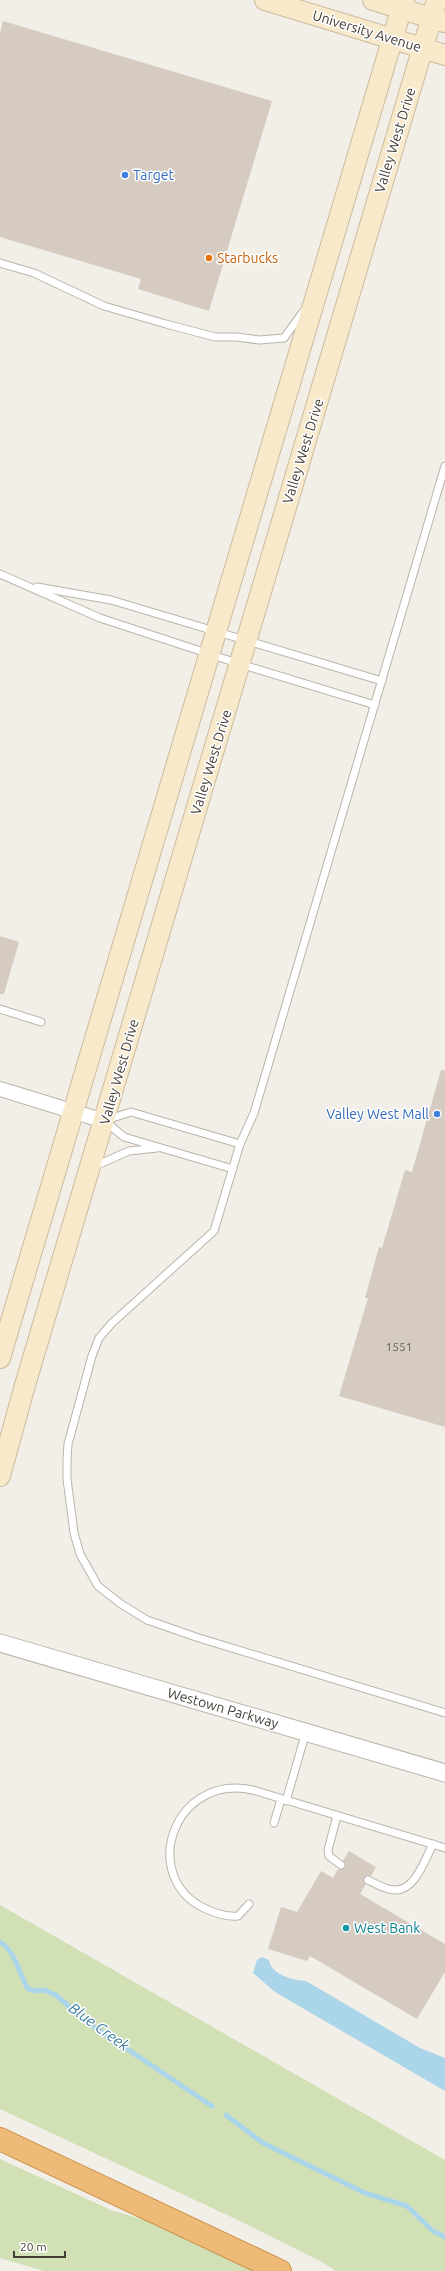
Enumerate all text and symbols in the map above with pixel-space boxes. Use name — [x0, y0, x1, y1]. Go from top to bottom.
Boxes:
street label: University Avenue — [311, 7, 423, 55]
street label: Valley West Drive — [371, 85, 419, 195]
place label: Target — [133, 167, 175, 183]
marker: Target — [120, 170, 130, 180]
place label: Starbucks — [217, 250, 278, 266]
marker: Starbucks — [204, 253, 214, 263]
street label: Valley West Drive — [279, 396, 327, 506]
street label: Valley West Drive — [187, 707, 235, 817]
street label: Valley West Drive — [96, 1017, 142, 1127]
place label: Valley West Mall — [326, 1106, 429, 1122]
marker: Valley West Mall — [432, 1109, 442, 1119]
house number: 1551 — [385, 1340, 413, 1353]
street label: Westown Parkway — [166, 1684, 281, 1732]
place label: West Bank — [354, 1920, 420, 1936]
marker: West Bank — [341, 1923, 351, 1933]
water label: Blue Creek — [66, 1999, 133, 2054]
scale bar — [14, 2233, 65, 2259]
text: 20 m — [20, 2240, 47, 2253]

